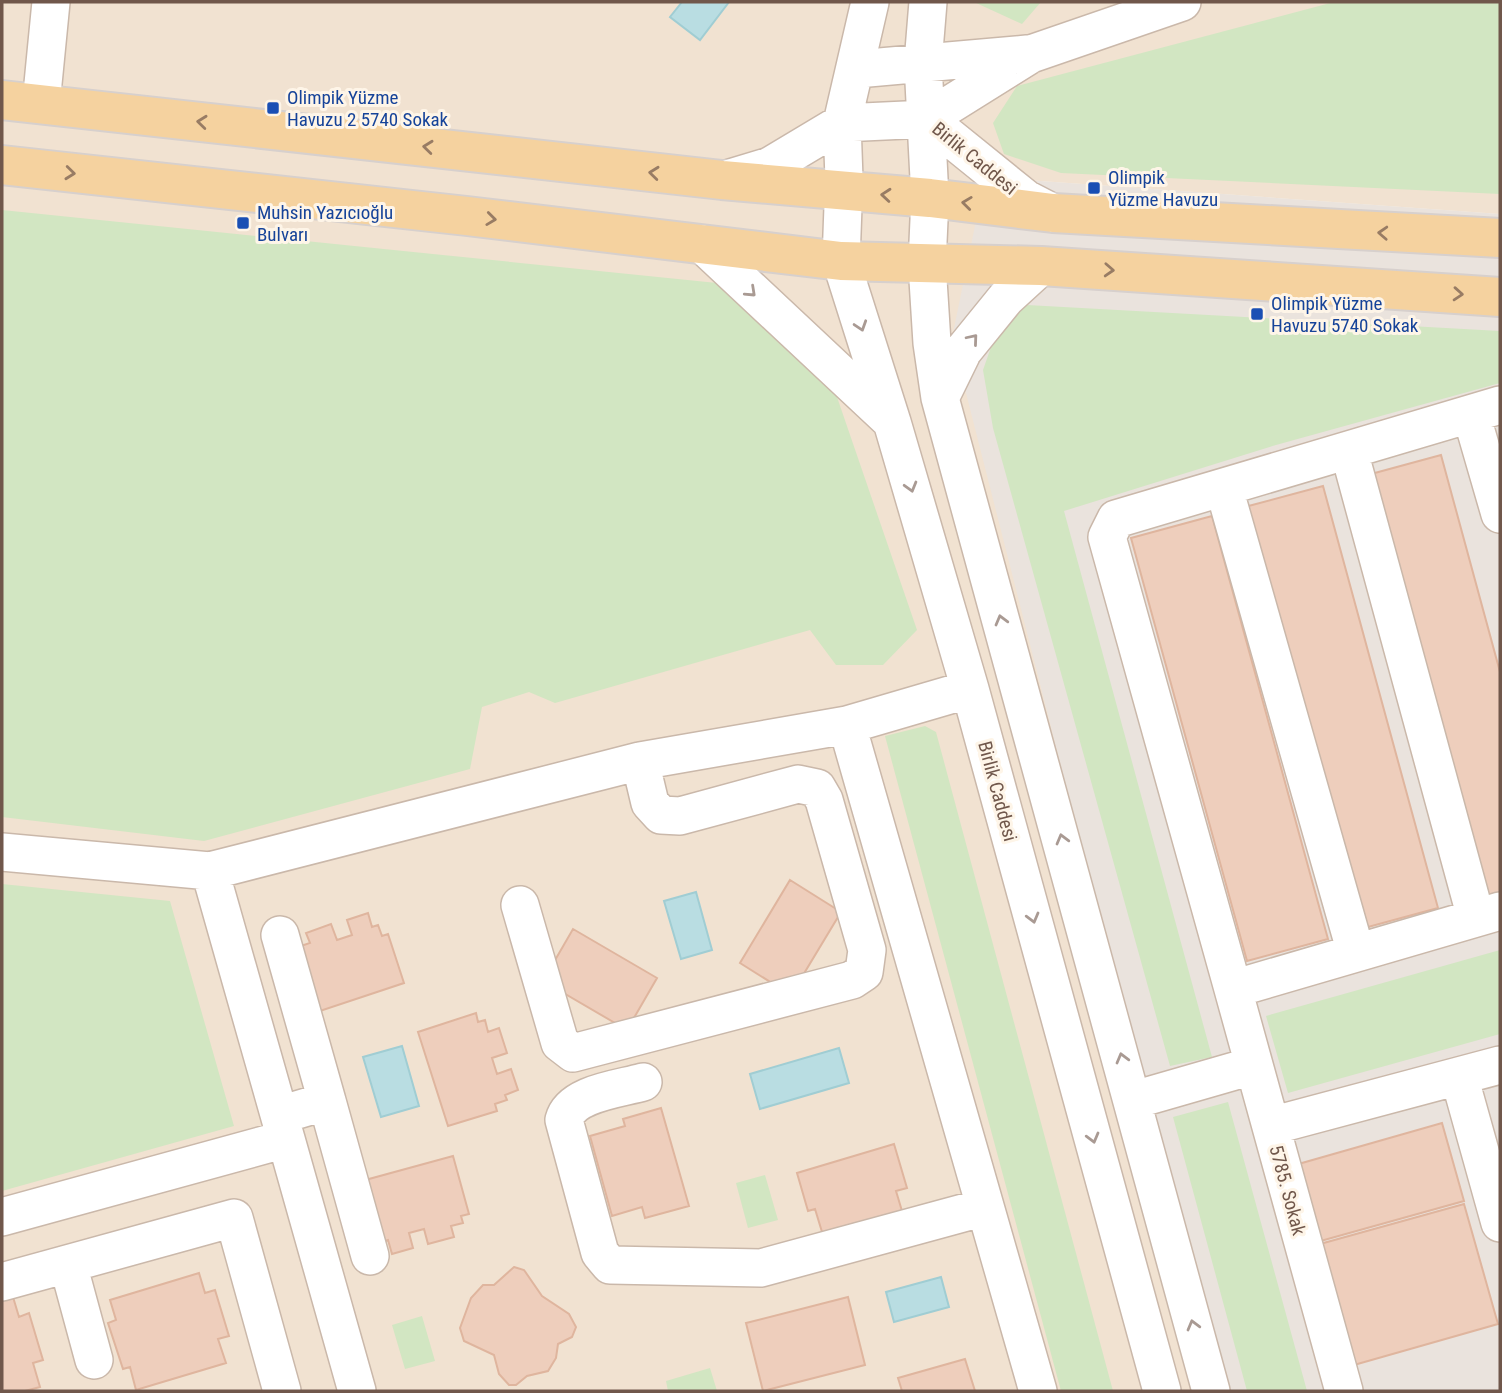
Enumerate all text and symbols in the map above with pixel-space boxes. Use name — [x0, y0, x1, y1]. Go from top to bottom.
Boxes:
place label: Olimpik Yüzme Havuzu 2 5740 Sokak — [287, 86, 449, 131]
marker: Olimpik Yüzme Havuzu 2 5740 Sokak — [265, 100, 281, 116]
one-way arrow — [196, 114, 208, 129]
street label: Birlik Caddesi — [927, 117, 1022, 200]
one-way arrow — [422, 140, 434, 155]
one-way arrow — [64, 165, 75, 180]
one-way arrow — [648, 166, 659, 181]
place label: Olimpik Yüzme Havuzu — [1108, 166, 1218, 211]
marker: Olimpik Yüzme Havuzu — [1086, 180, 1102, 196]
one-way arrow — [881, 187, 892, 202]
one-way arrow — [961, 195, 973, 210]
place label: Muhsin Yazıcıoğlu Bulvarı — [257, 201, 393, 246]
one-way arrow — [485, 211, 496, 226]
marker: Muhsin Yazıcıoğlu Bulvarı — [235, 215, 251, 231]
one-way arrow — [1377, 225, 1388, 240]
one-way arrow — [1104, 263, 1115, 278]
one-way arrow — [743, 284, 756, 296]
one-way arrow — [1453, 286, 1464, 301]
place label: Olimpik Yüzme Havuzu 5740 Sokak — [1271, 292, 1419, 337]
marker: Olimpik Yüzme Havuzu 5740 Sokak — [1249, 306, 1265, 322]
one-way arrow — [853, 320, 868, 332]
one-way arrow — [965, 334, 977, 347]
one-way arrow — [903, 481, 918, 493]
one-way arrow — [995, 614, 1009, 626]
street label: Birlik Caddesi — [973, 738, 1022, 844]
one-way arrow — [1055, 833, 1070, 845]
one-way arrow — [1024, 912, 1039, 924]
one-way arrow — [1116, 1052, 1130, 1064]
one-way arrow — [1085, 1131, 1099, 1143]
street label: 5785. Sokak — [1264, 1142, 1311, 1238]
one-way arrow — [1187, 1319, 1201, 1331]

